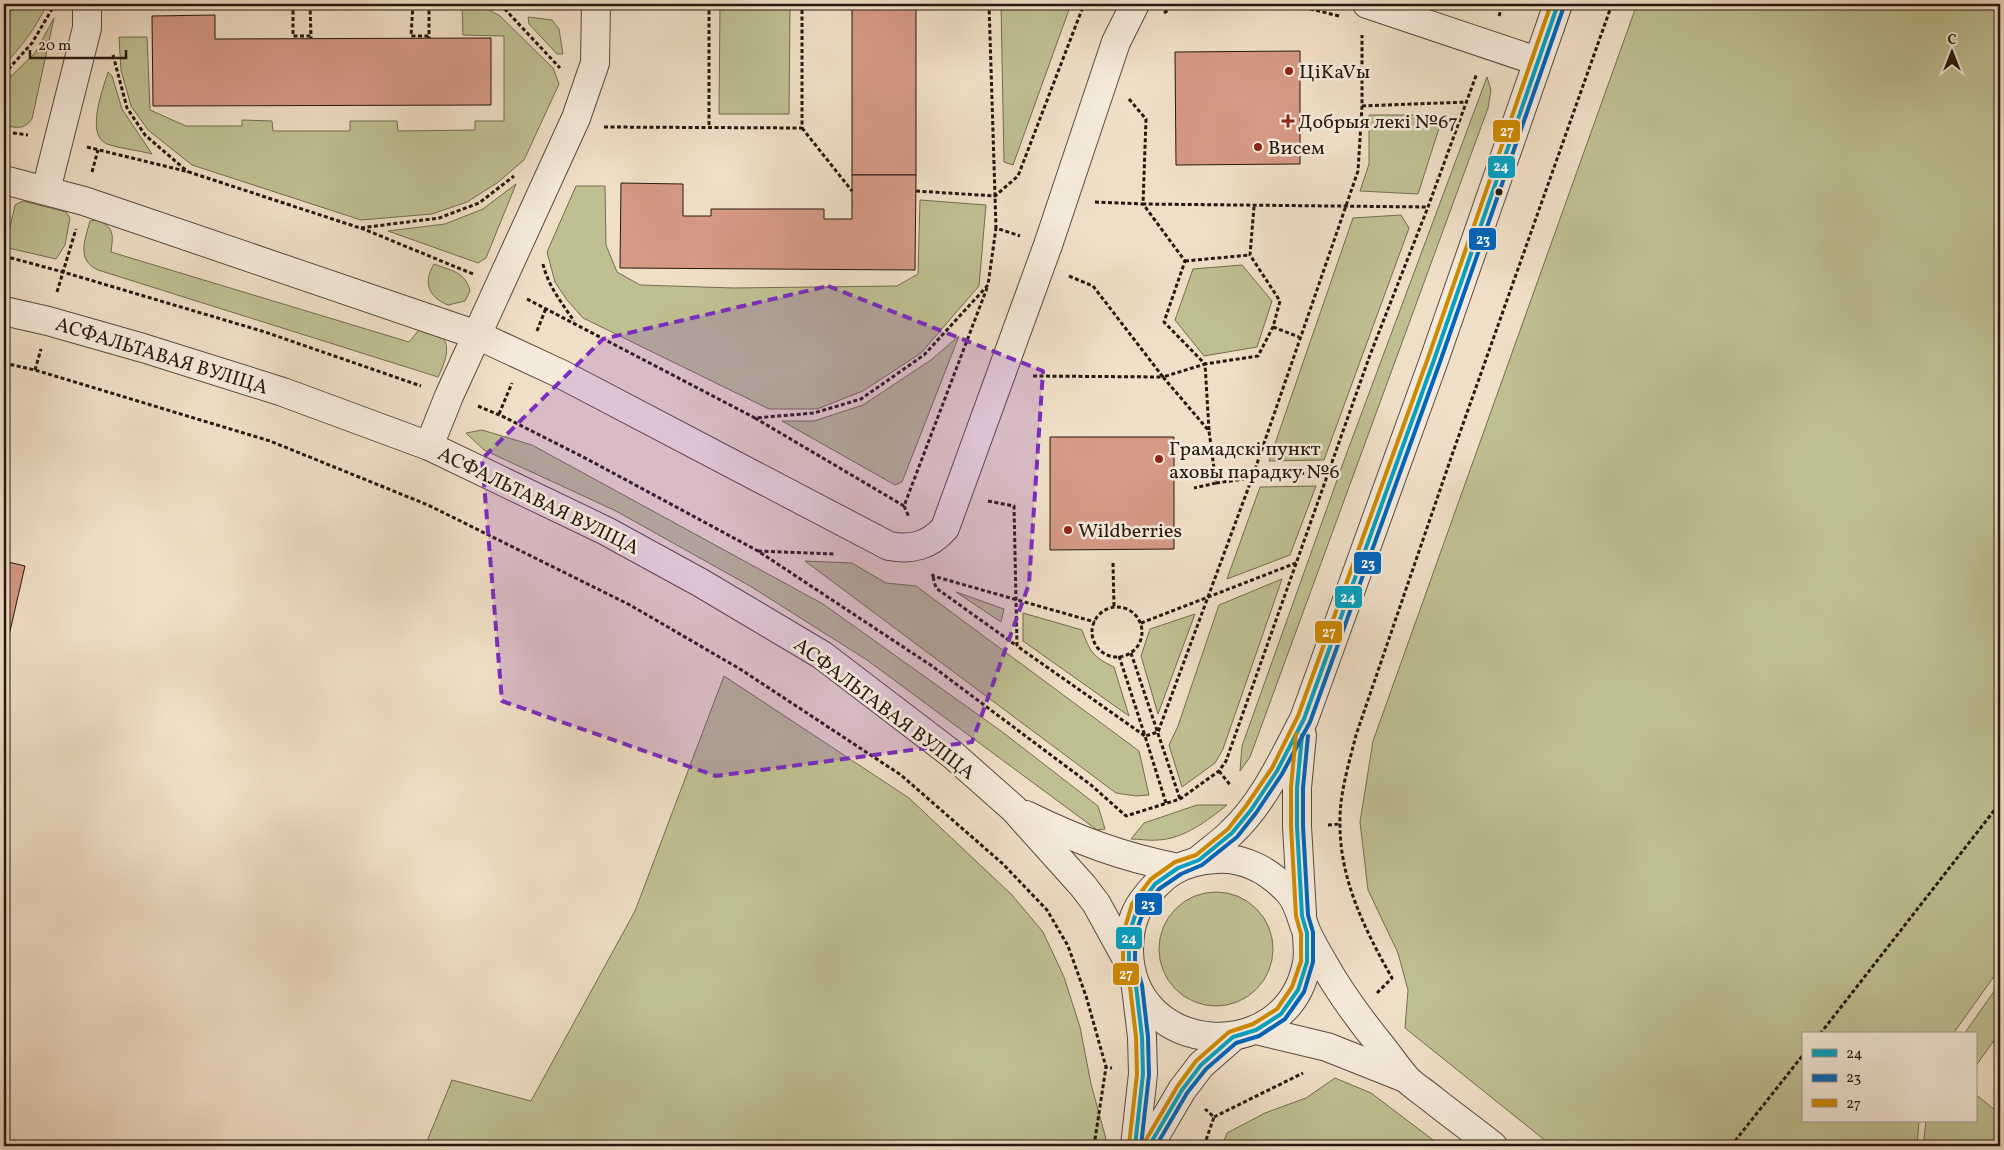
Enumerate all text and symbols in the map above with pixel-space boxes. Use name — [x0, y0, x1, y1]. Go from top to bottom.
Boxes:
scale bar — [30, 28, 126, 60]
north arrow — [1926, 28, 1976, 78]
text: С — [1947, 31, 1957, 50]
text: 20 m — [38, 36, 71, 57]
place label: ЦiKaVы — [1299, 59, 1370, 87]
marker: ЦiKaVы — [1283, 65, 1295, 77]
place label: Добрыя лекі №67 — [1298, 109, 1458, 137]
marker: Добрыя лекі №67 — [1282, 115, 1294, 127]
line badge: 27 — [1492, 119, 1521, 143]
text: 27 — [1500, 123, 1514, 142]
place label: Висем — [1268, 135, 1325, 163]
marker: Висем — [1252, 141, 1264, 153]
line badge: 24 — [1487, 155, 1516, 179]
text: 24 — [1493, 158, 1509, 177]
unlabelled marker — [1494, 187, 1504, 197]
line badge: 23 — [1468, 227, 1497, 251]
text: 23 — [1476, 231, 1490, 250]
street label: АСФАЛЬТАВАЯ ВУЛІЦА — [52, 311, 271, 403]
place label: Грамадскі пункт аховы парадку №6 — [1169, 436, 1340, 487]
street label: АСФАЛЬТАВАЯ ВУЛІЦА — [433, 441, 644, 563]
marker: Грамадскі пункт аховы парадку №6 — [1153, 453, 1165, 465]
place label: Wildberries — [1078, 518, 1182, 546]
marker: Wildberries — [1062, 524, 1074, 536]
line badge: 23 — [1353, 551, 1382, 575]
text: 23 — [1361, 555, 1375, 574]
line badge: 24 — [1334, 585, 1363, 609]
text: 24 — [1340, 589, 1356, 608]
line badge: 27 — [1314, 620, 1343, 644]
text: 27 — [1322, 624, 1336, 643]
street label: АСФАЛЬТАВАЯ ВУЛІЦА — [787, 632, 981, 787]
line badge: 23 — [1134, 892, 1163, 916]
text: 23 — [1141, 896, 1155, 915]
line badge: 24 — [1115, 926, 1143, 950]
text: 24 — [1121, 930, 1137, 949]
line badge: 27 — [1112, 962, 1140, 986]
text: 27 — [1119, 966, 1133, 985]
legend — [1802, 1032, 1976, 1122]
text: 24 — [1846, 1044, 1863, 1065]
text: 23 — [1846, 1068, 1861, 1089]
text: 27 — [1846, 1094, 1861, 1115]

